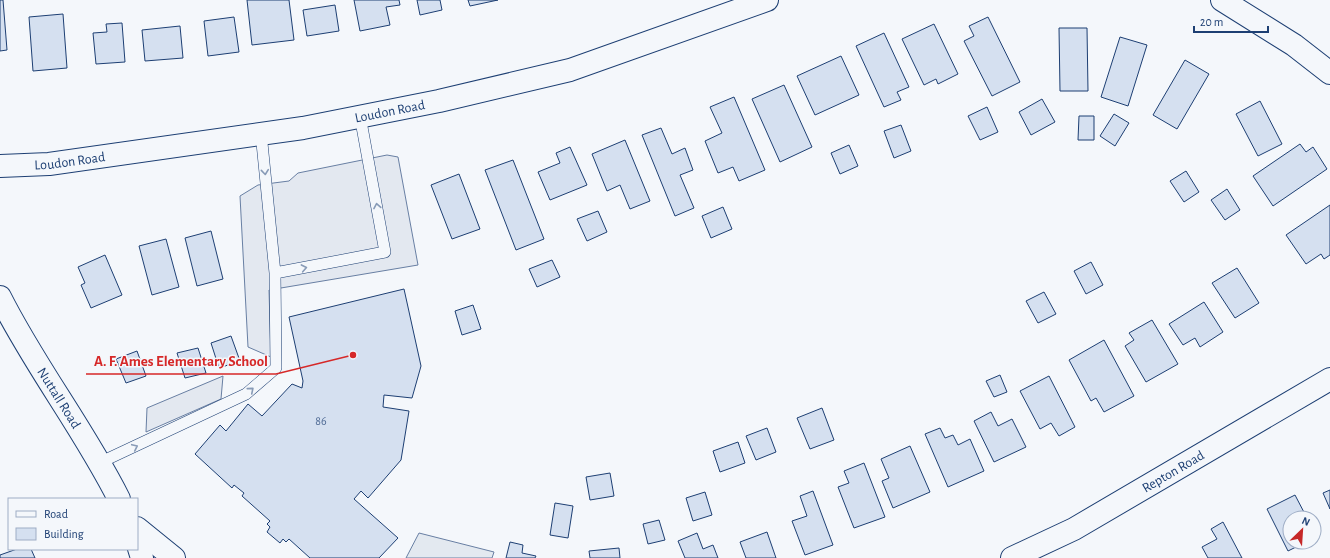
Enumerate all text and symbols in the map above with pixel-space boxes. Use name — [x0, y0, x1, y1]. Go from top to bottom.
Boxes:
scale bar — [1194, 8, 1268, 34]
text: 20 m — [1200, 16, 1223, 28]
street label: Loudon Road — [354, 98, 426, 126]
street label: Loudon Road — [34, 150, 106, 173]
one-way arrow — [261, 169, 270, 175]
one-way arrow — [373, 203, 381, 209]
one-way arrow — [300, 264, 307, 272]
callout: A. F. Ames Elementary School — [86, 347, 276, 374]
text: A. F. Ames Elementary School — [94, 354, 268, 369]
street label: Nuttall Road — [34, 365, 83, 431]
one-way arrow — [247, 387, 254, 394]
house number: 86 — [315, 415, 327, 427]
one-way arrow — [130, 444, 138, 452]
street label: Repton Road — [1140, 448, 1207, 496]
legend — [8, 498, 138, 550]
text: Road — [44, 508, 68, 520]
north arrow — [1282, 510, 1322, 550]
text: N — [1300, 515, 1312, 528]
text: Building — [44, 528, 84, 540]

